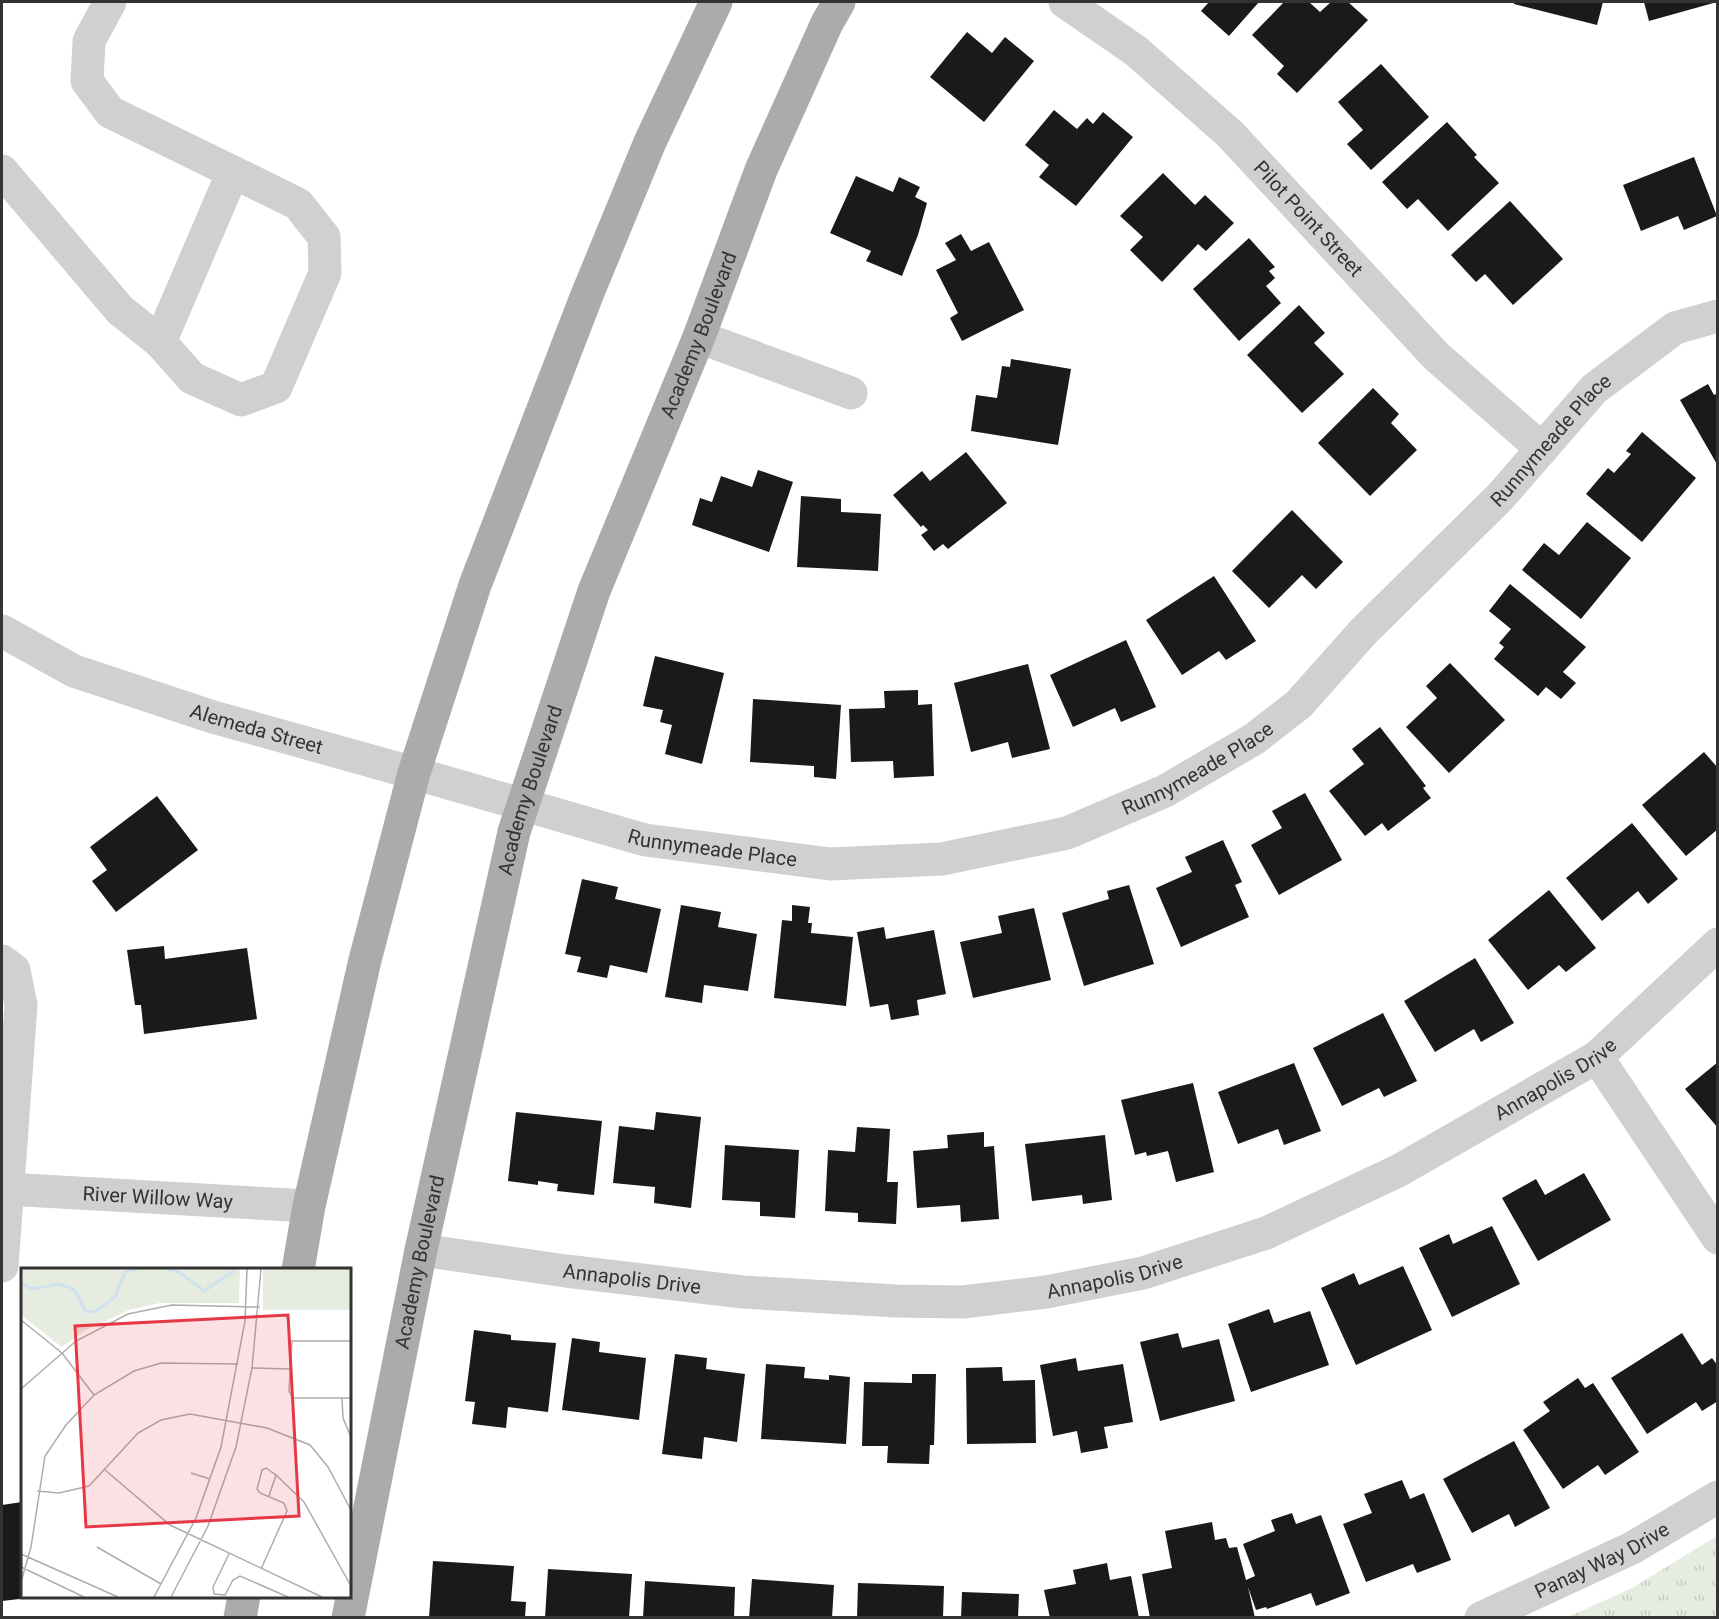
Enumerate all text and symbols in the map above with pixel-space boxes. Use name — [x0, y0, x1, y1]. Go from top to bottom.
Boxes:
street label: Pilot Point Street — [1249, 156, 1368, 281]
street label: Academy Boulevard — [655, 248, 742, 422]
street label: Runnymeade Place — [1485, 368, 1616, 512]
street label: Alemeda Street — [187, 698, 326, 759]
street label: Academy Boulevard — [493, 702, 567, 877]
street label: Runnymeade Place — [1118, 717, 1278, 820]
street label: Runnymeade Place — [625, 824, 798, 872]
street label: Annapolis Drive — [1490, 1033, 1622, 1125]
street label: Academy Boulevard — [390, 1173, 449, 1351]
street label: River Willow Way — [82, 1181, 234, 1214]
street label: Annapolis Drive — [1045, 1249, 1186, 1304]
street label: Annapolis Drive — [562, 1259, 702, 1299]
inset map — [21, 1268, 351, 1598]
street label: Panay Way Drive — [1531, 1517, 1674, 1603]

